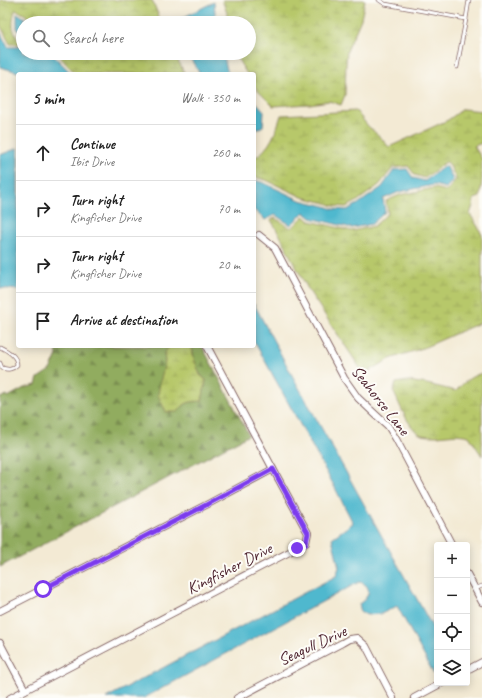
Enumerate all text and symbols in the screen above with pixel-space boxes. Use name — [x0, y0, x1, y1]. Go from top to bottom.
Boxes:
search box — [16, 16, 256, 60]
icon: search — [30, 27, 52, 49]
text: Search here — [62, 29, 123, 48]
text: 5 min — [32, 88, 64, 109]
text: Walk · 350 m — [181, 90, 240, 106]
text: Continue — [70, 135, 115, 154]
icon: ahead — [32, 142, 54, 164]
text: 260 m — [212, 145, 240, 161]
text: Ibis Drive — [70, 154, 114, 170]
text: Turn right — [70, 191, 123, 210]
icon: right — [32, 198, 54, 220]
text: 70 m — [218, 201, 240, 217]
text: Kingfisher Drive — [70, 210, 141, 226]
text: Turn right — [70, 247, 123, 266]
icon: right — [32, 254, 54, 276]
text: 20 m — [218, 257, 240, 273]
text: Kingfisher Drive — [70, 266, 141, 282]
icon: arrive — [32, 310, 54, 332]
text: Arrive at destination — [70, 311, 177, 330]
street label: Seahorse Lane — [347, 361, 415, 441]
street label: Kingfisher Drive — [183, 537, 277, 599]
route end — [288, 539, 306, 557]
map controls — [434, 542, 470, 686]
button: + — [434, 542, 470, 578]
button: − — [434, 578, 470, 614]
route start — [34, 580, 52, 598]
button: locate — [434, 614, 470, 650]
street label: Seagull Drive — [275, 620, 351, 670]
button: layers — [434, 650, 470, 686]

